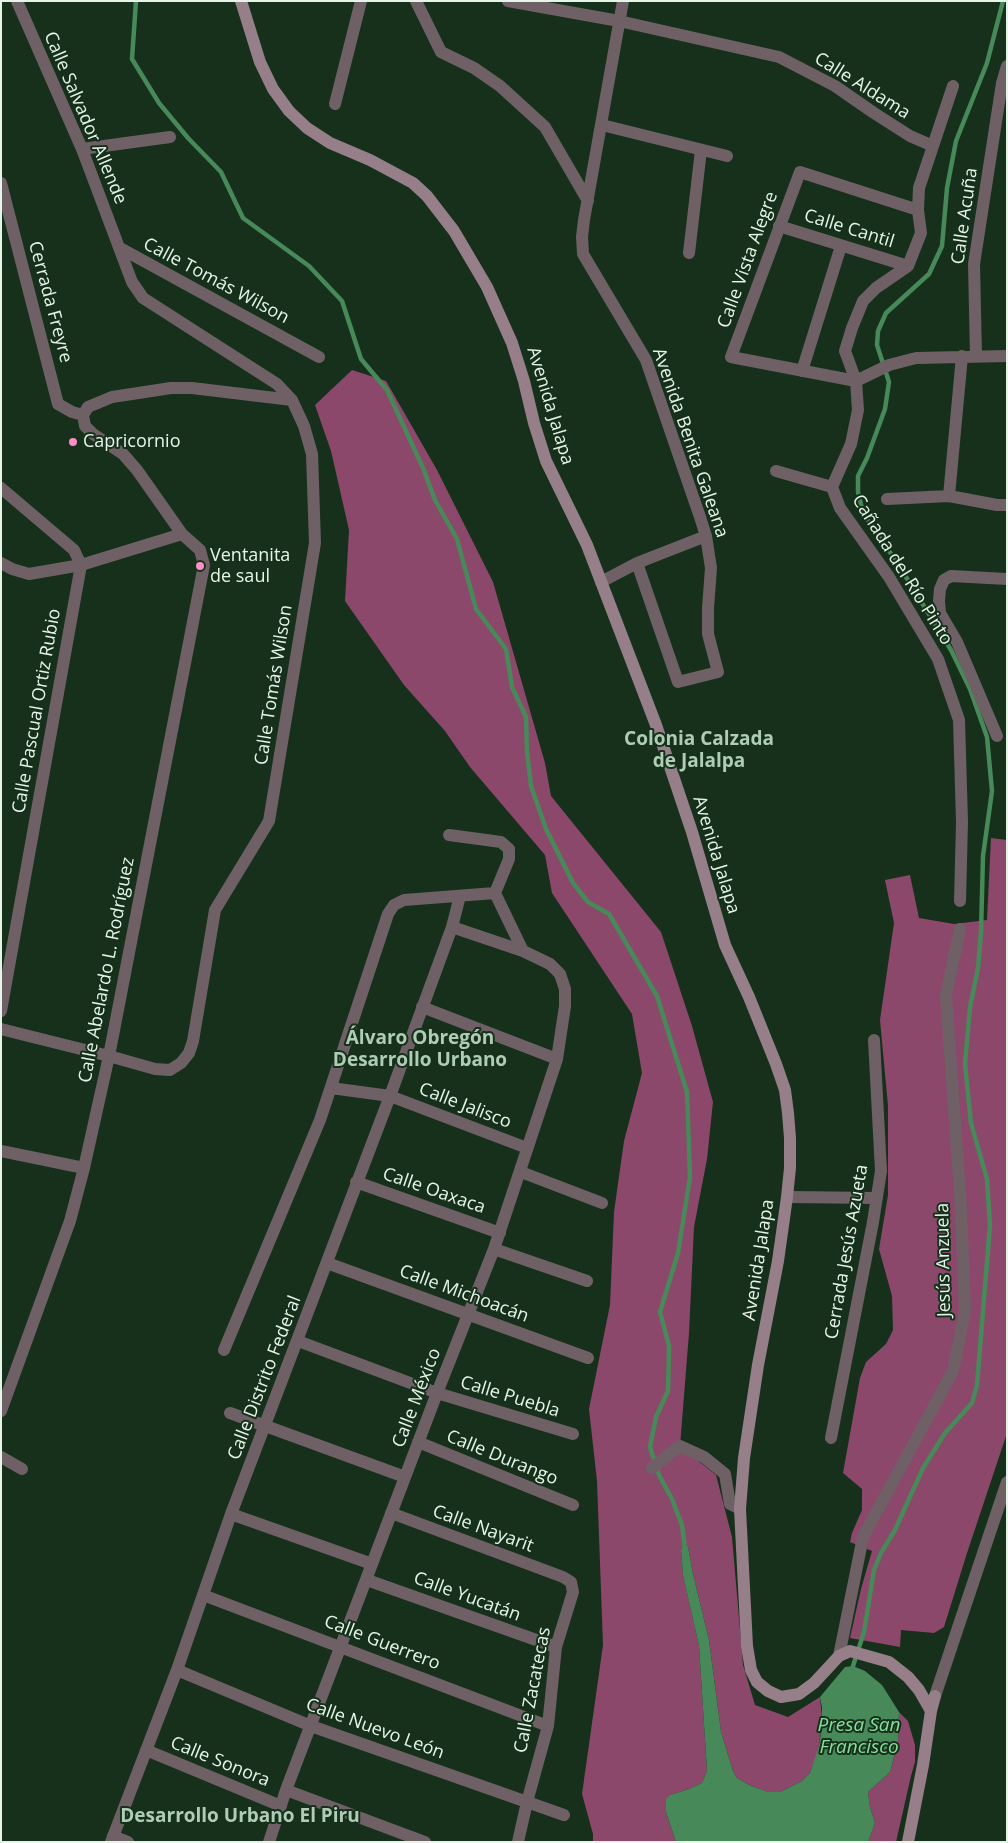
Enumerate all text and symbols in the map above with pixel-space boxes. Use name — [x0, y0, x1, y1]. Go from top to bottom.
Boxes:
street label: Calle Salvador Allende — [39, 29, 131, 207]
street label: Calle Aldama — [810, 48, 914, 124]
street label: Calle Acuña — [948, 166, 982, 266]
street label: Calle Vista Alegre — [713, 189, 783, 331]
street label: Calle Cantil — [801, 205, 897, 253]
street label: Calle Tomás Wilson — [139, 233, 293, 329]
street label: Cerrada Freyre — [23, 239, 77, 365]
street label: Avenida Jalapa — [522, 344, 578, 468]
street label: Avenida Benita Galeana — [647, 345, 733, 541]
place label: Capricornio — [83, 431, 180, 453]
marker: Capricornio — [67, 436, 79, 448]
street label: Cañada del Río Pinto — [847, 491, 957, 649]
place label: Ventanita de saul — [210, 545, 290, 588]
marker: Ventanita de saul — [194, 560, 206, 572]
street label: Calle Tomás Wilson — [251, 603, 297, 767]
street label: Calle Pascual Ortiz Rubio — [8, 607, 66, 815]
district label: Colonia Calzada de Jalalpa — [624, 729, 774, 773]
street label: Avenida Jalapa — [688, 793, 744, 917]
street label: Calle Abelardo L. Rodríguez — [75, 855, 139, 1085]
district label: Álvaro Obregón Desarrollo Urbano — [333, 1028, 507, 1072]
street label: Calle Jalisco — [416, 1079, 514, 1133]
street label: Calle Oaxaca — [380, 1163, 488, 1219]
street label: Cerrada Jesús Azueta — [821, 1163, 873, 1341]
street label: Avenida Jalapa — [739, 1198, 779, 1322]
street label: Jesús Anzuela — [932, 1203, 956, 1317]
street label: Calle Michoacán — [396, 1261, 532, 1327]
street label: Calle Distrito Federal — [224, 1293, 306, 1463]
street label: Calle México — [388, 1345, 446, 1451]
street label: Calle Puebla — [458, 1372, 562, 1422]
street label: Calle Durango — [443, 1426, 561, 1490]
street label: Calle Nayarit — [429, 1501, 537, 1557]
street label: Calle Yucatán — [410, 1568, 524, 1626]
street label: Calle Guerrero — [321, 1611, 443, 1675]
street label: Calle Zacatecas — [510, 1625, 556, 1755]
street label: Calle Nuevo León — [303, 1694, 447, 1764]
water label: Presa San Francisco — [818, 1715, 900, 1759]
street label: Calle Sonora — [167, 1732, 273, 1792]
district label: Desarrollo Urbano El Piru — [120, 1806, 360, 1828]

